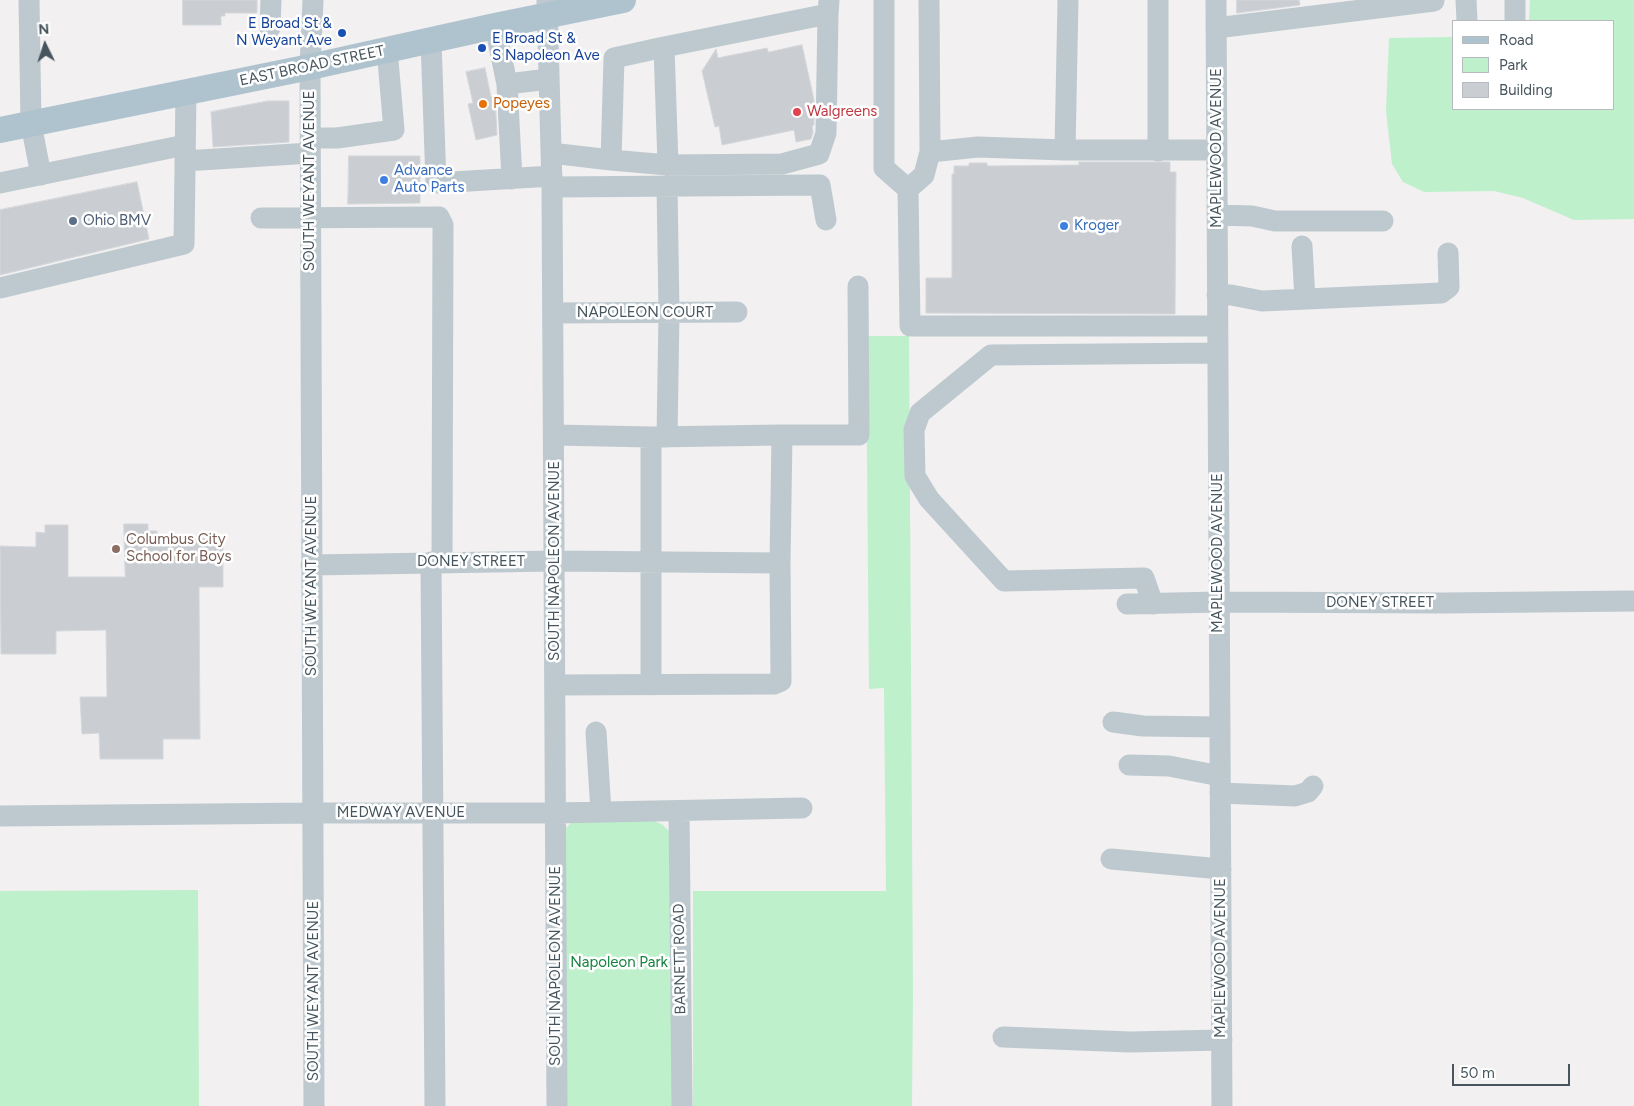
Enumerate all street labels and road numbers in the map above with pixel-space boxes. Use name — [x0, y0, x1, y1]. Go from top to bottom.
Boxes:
street label: EAST BROAD STREET — [238, 42, 386, 90]
street label: MAPLEWOOD AVENUE — [1208, 68, 1226, 228]
street label: SOUTH WEYANT AVENUE — [301, 91, 319, 271]
street label: NAPOLEON COURT — [577, 304, 713, 322]
street label: SOUTH NAPOLEON AVENUE — [546, 461, 564, 661]
street label: MAPLEWOOD AVENUE — [1209, 473, 1227, 633]
street label: SOUTH WEYANT AVENUE — [303, 496, 321, 676]
street label: DONEY STREET — [417, 553, 525, 571]
street label: DONEY STREET — [1326, 594, 1434, 612]
street label: MEDWAY AVENUE — [337, 804, 465, 822]
street label: SOUTH NAPOLEON AVENUE — [547, 866, 565, 1066]
street label: MAPLEWOOD AVENUE — [1212, 878, 1230, 1038]
street label: SOUTH WEYANT AVENUE — [305, 901, 323, 1081]
street label: BARNETT ROAD — [670, 903, 690, 1015]

